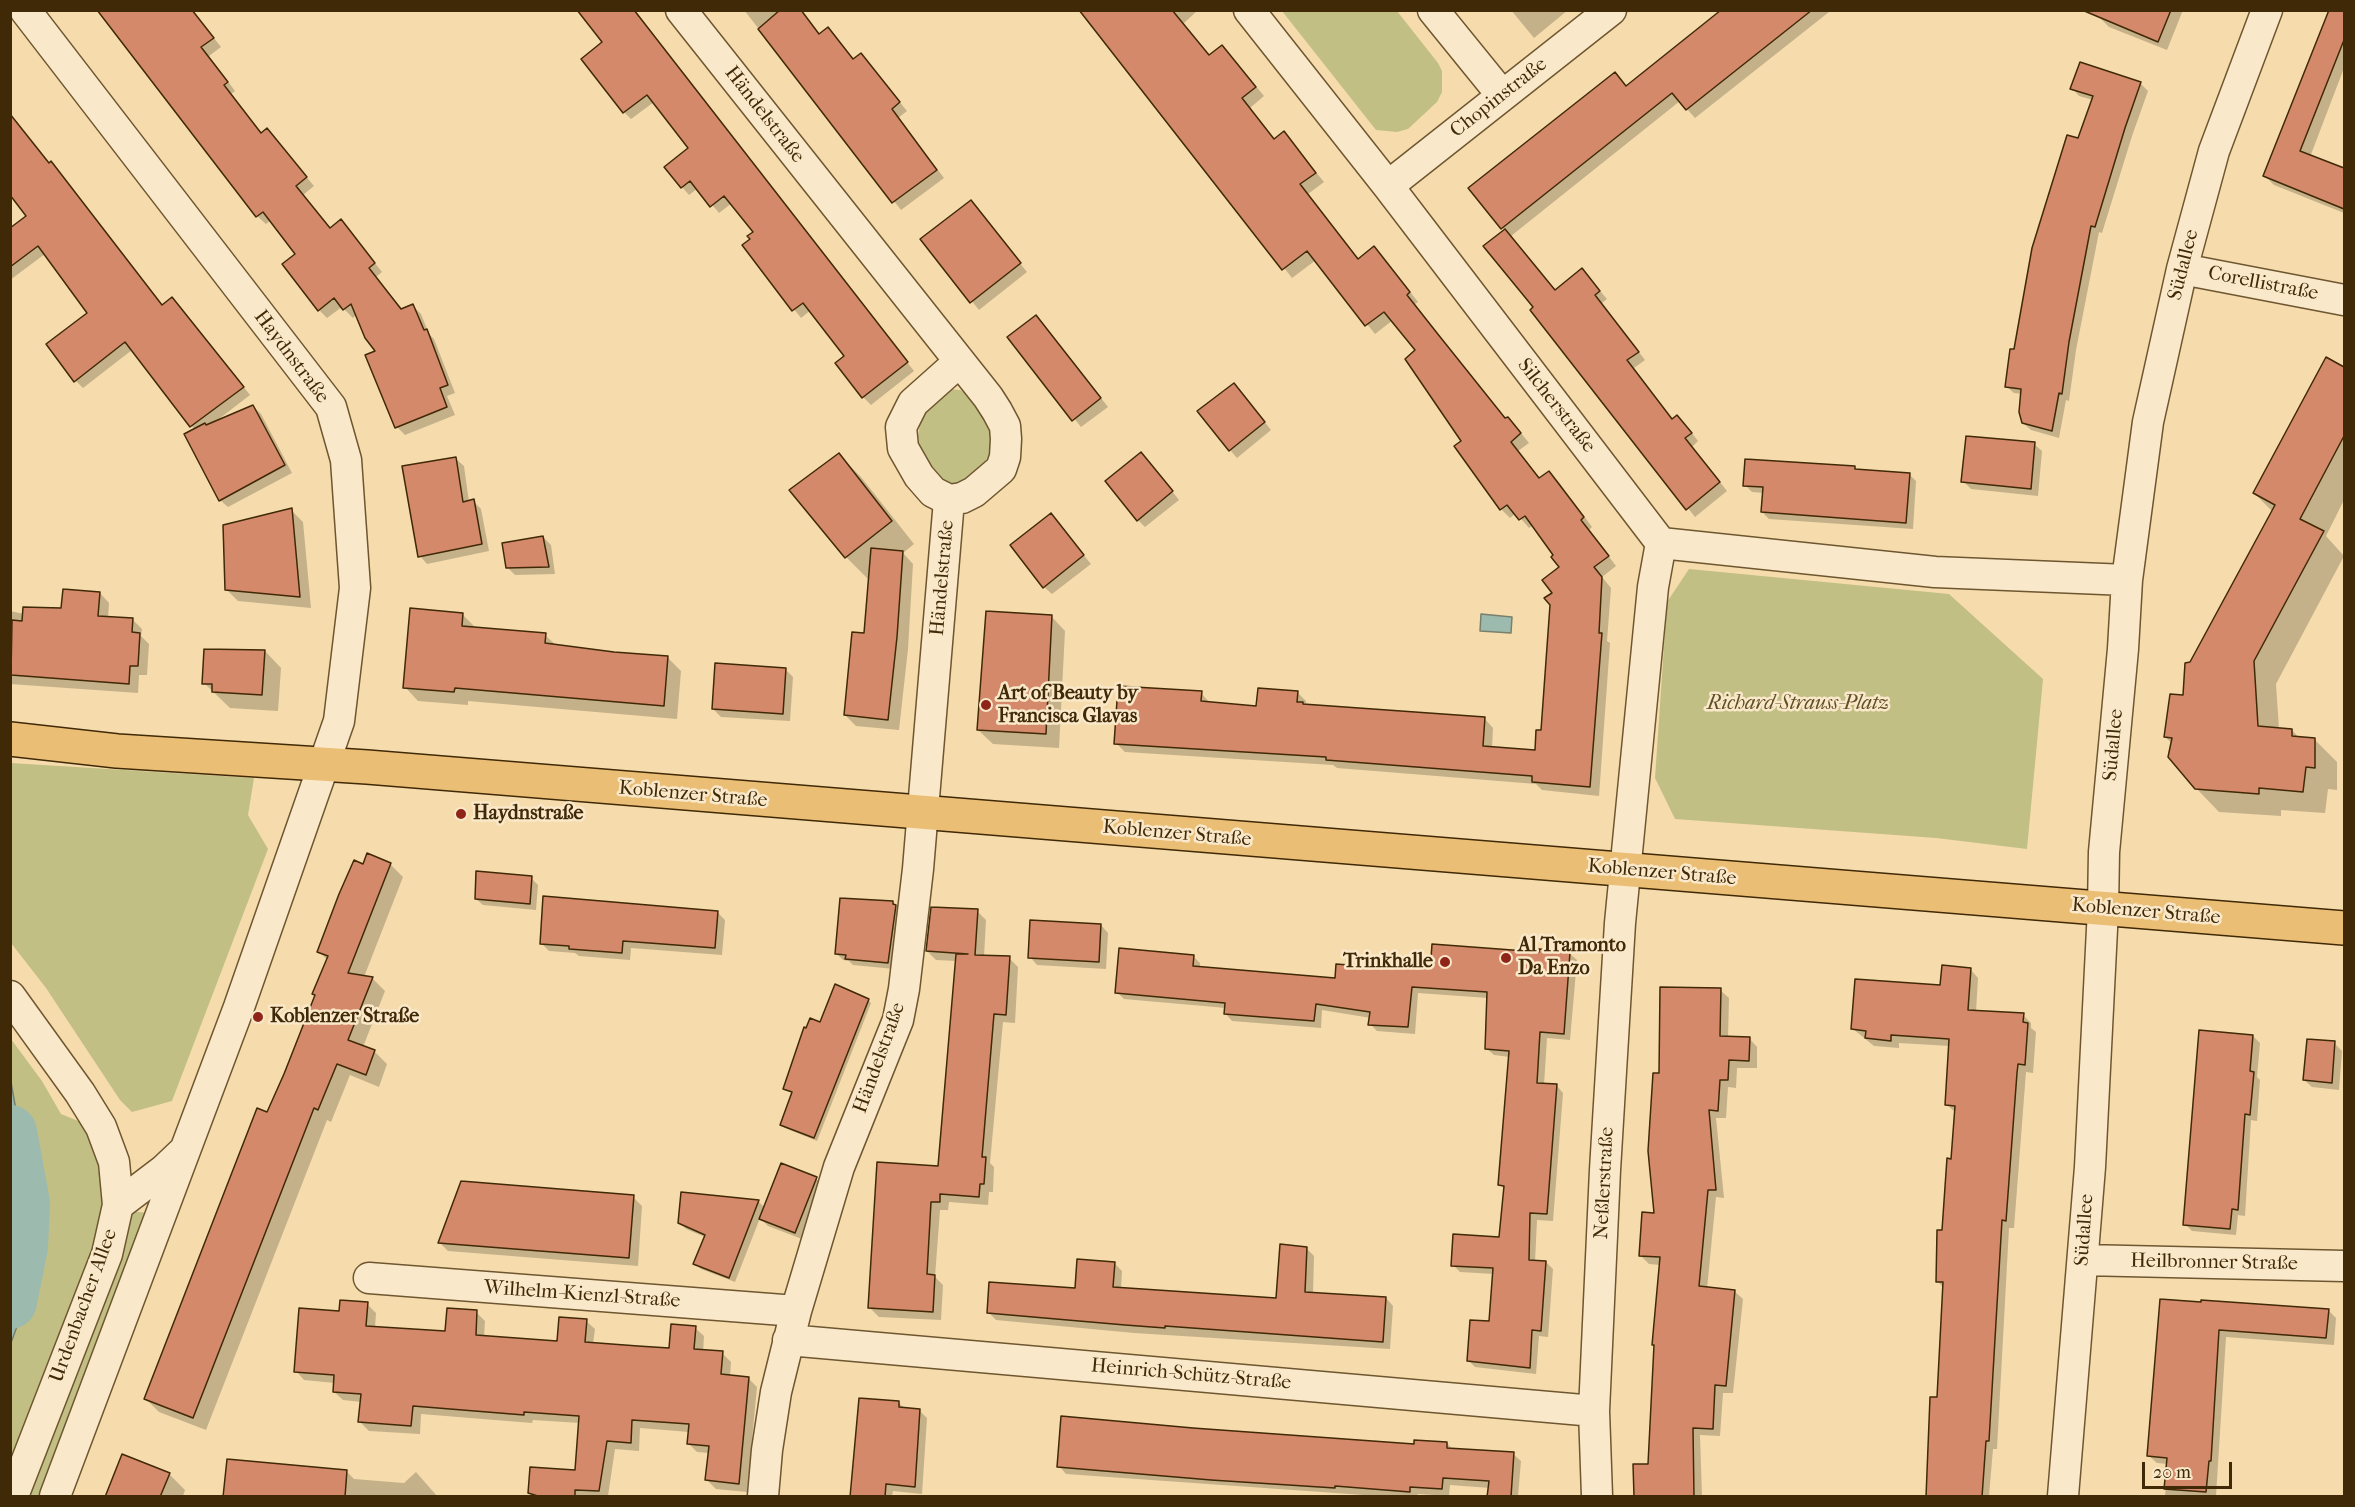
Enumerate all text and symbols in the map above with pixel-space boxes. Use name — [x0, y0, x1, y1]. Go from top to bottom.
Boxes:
street label: Chopinstraße — [1446, 53, 1552, 143]
street label: Händelstraße — [719, 62, 809, 168]
street label: Südallee — [2164, 227, 2204, 303]
street label: Corellistraße — [2206, 262, 2320, 306]
street label: Haydnstraße — [248, 306, 334, 408]
street label: Silcherstraße — [1512, 354, 1600, 458]
street label: Händelstraße — [926, 519, 960, 637]
place label: Art of Beauty by Francisca Glavas — [998, 682, 1138, 729]
park label: Richard-Strauss-Platz — [1707, 692, 1889, 716]
marker: Art of Beauty by Francisca Glavas — [979, 698, 993, 712]
street label: Südallee — [2099, 708, 2129, 782]
street label: Koblenzer Straße — [618, 777, 768, 813]
place label: Haydnstraße — [473, 802, 583, 826]
marker: Haydnstraße — [454, 807, 468, 821]
street label: Koblenzer Straße — [1102, 816, 1252, 852]
street label: Koblenzer Straße — [1587, 855, 1737, 891]
street label: Koblenzer Straße — [2071, 894, 2221, 930]
place label: Al Tramonto Da Enzo — [1518, 934, 1626, 981]
place label: Trinkhalle — [1343, 950, 1433, 974]
marker: Al Tramonto Da Enzo — [1499, 951, 1513, 965]
marker: Trinkhalle — [1438, 955, 1452, 969]
street label: Händelstraße — [849, 999, 911, 1117]
place label: Koblenzer Straße — [270, 1005, 419, 1029]
marker: Koblenzer Straße — [251, 1010, 265, 1024]
street label: Neßlerstraße — [1590, 1126, 1620, 1240]
street label: Südallee — [2071, 1193, 2099, 1267]
street label: Urdenbacher Allee — [45, 1226, 123, 1386]
street label: Heilbronner Straße — [2130, 1250, 2298, 1276]
street label: Wilhelm-Kienzl-Straße — [483, 1276, 681, 1314]
street label: Heinrich-Schütz-Straße — [1090, 1354, 1292, 1396]
scale bar — [2145, 1450, 2235, 1488]
text: 20 m — [2153, 1462, 2191, 1483]

